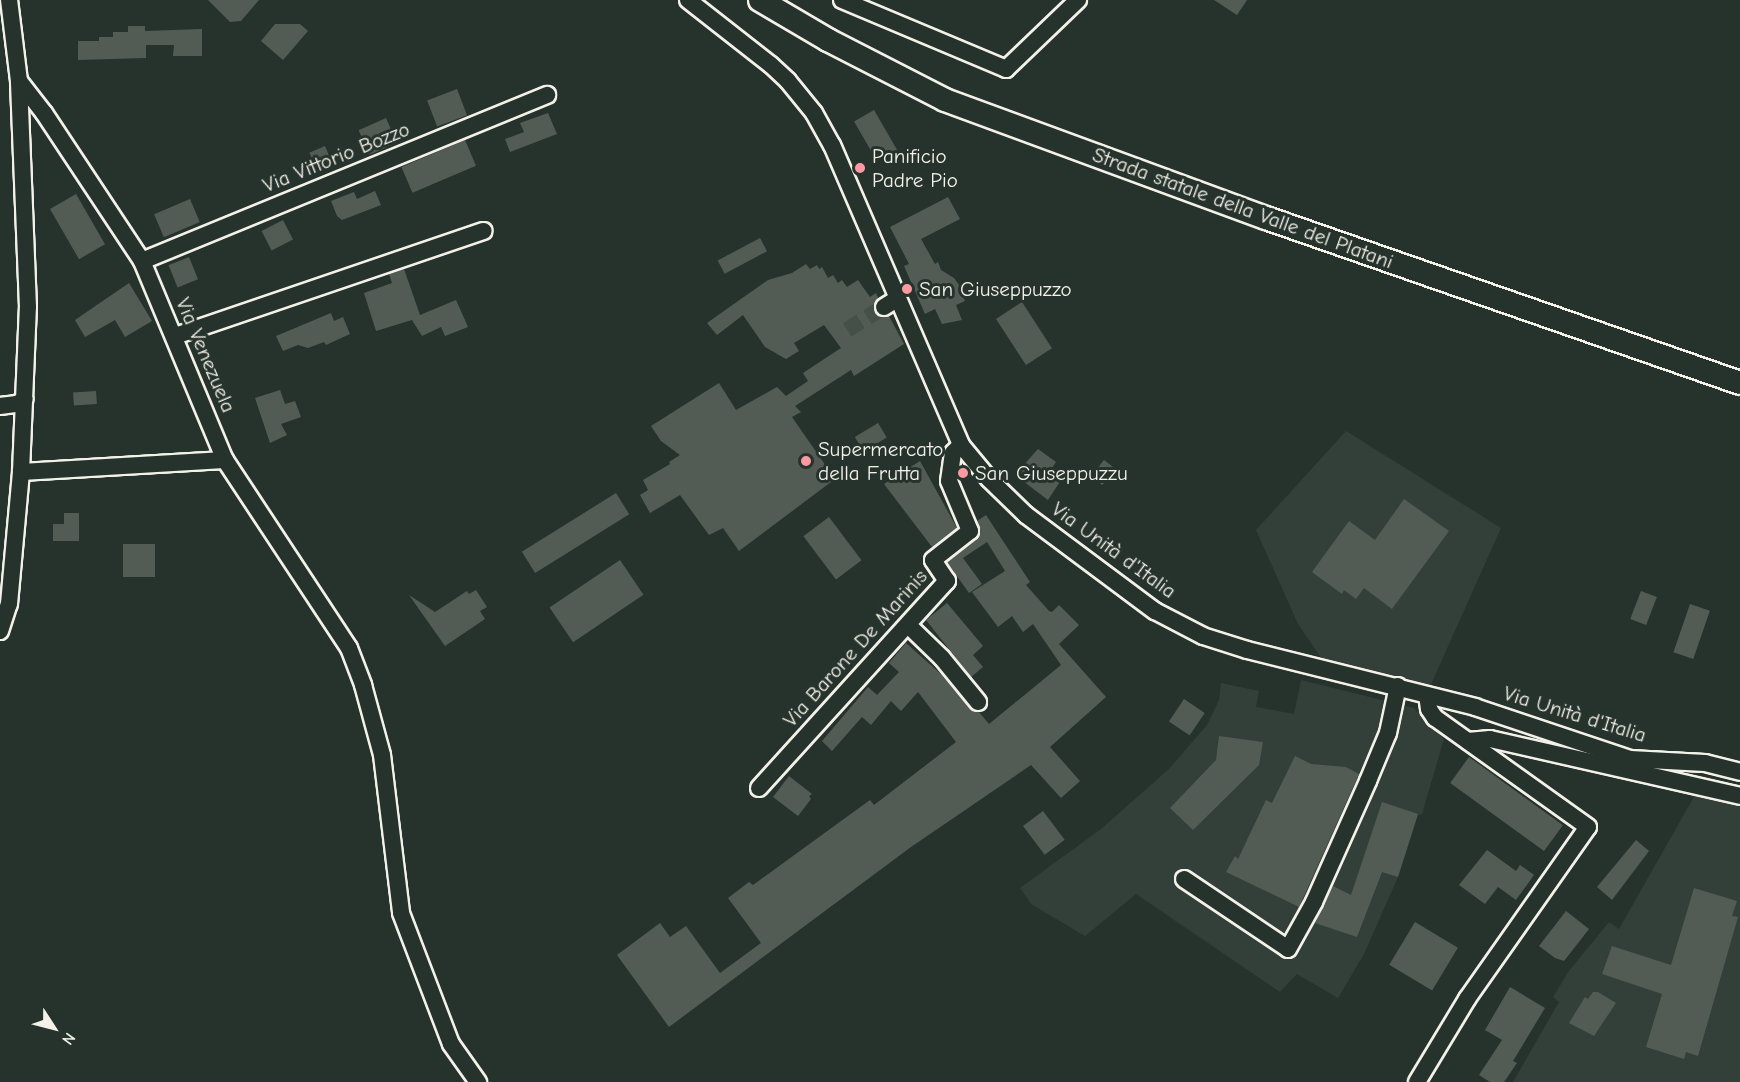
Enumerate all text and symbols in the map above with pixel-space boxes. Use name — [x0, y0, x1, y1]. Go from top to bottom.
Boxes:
street label: Via Vittorio Bozzo — [259, 116, 413, 198]
street label: Strada statale della Valle del Platani — [1089, 142, 1397, 274]
place label: Panificio Padre Pio — [872, 143, 958, 193]
marker: Panificio Padre Pio — [853, 161, 867, 175]
place label: San Giuseppuzzo — [919, 276, 1072, 302]
marker: San Giuseppuzzo — [900, 282, 914, 296]
street label: Via Venezuela — [171, 294, 241, 416]
place label: Supermercato della Frutta — [818, 436, 943, 486]
marker: Supermercato della Frutta — [799, 454, 813, 468]
place label: San Giuseppuzzu — [975, 460, 1128, 486]
marker: San Giuseppuzzu — [956, 466, 970, 480]
street label: Via Unità d'Italia — [1047, 496, 1181, 604]
street label: Via Barone De Marinis — [778, 564, 932, 732]
street label: Via Unità d'Italia — [1501, 680, 1649, 748]
north arrow — [24, 998, 84, 1058]
text: N — [58, 1029, 79, 1048]

